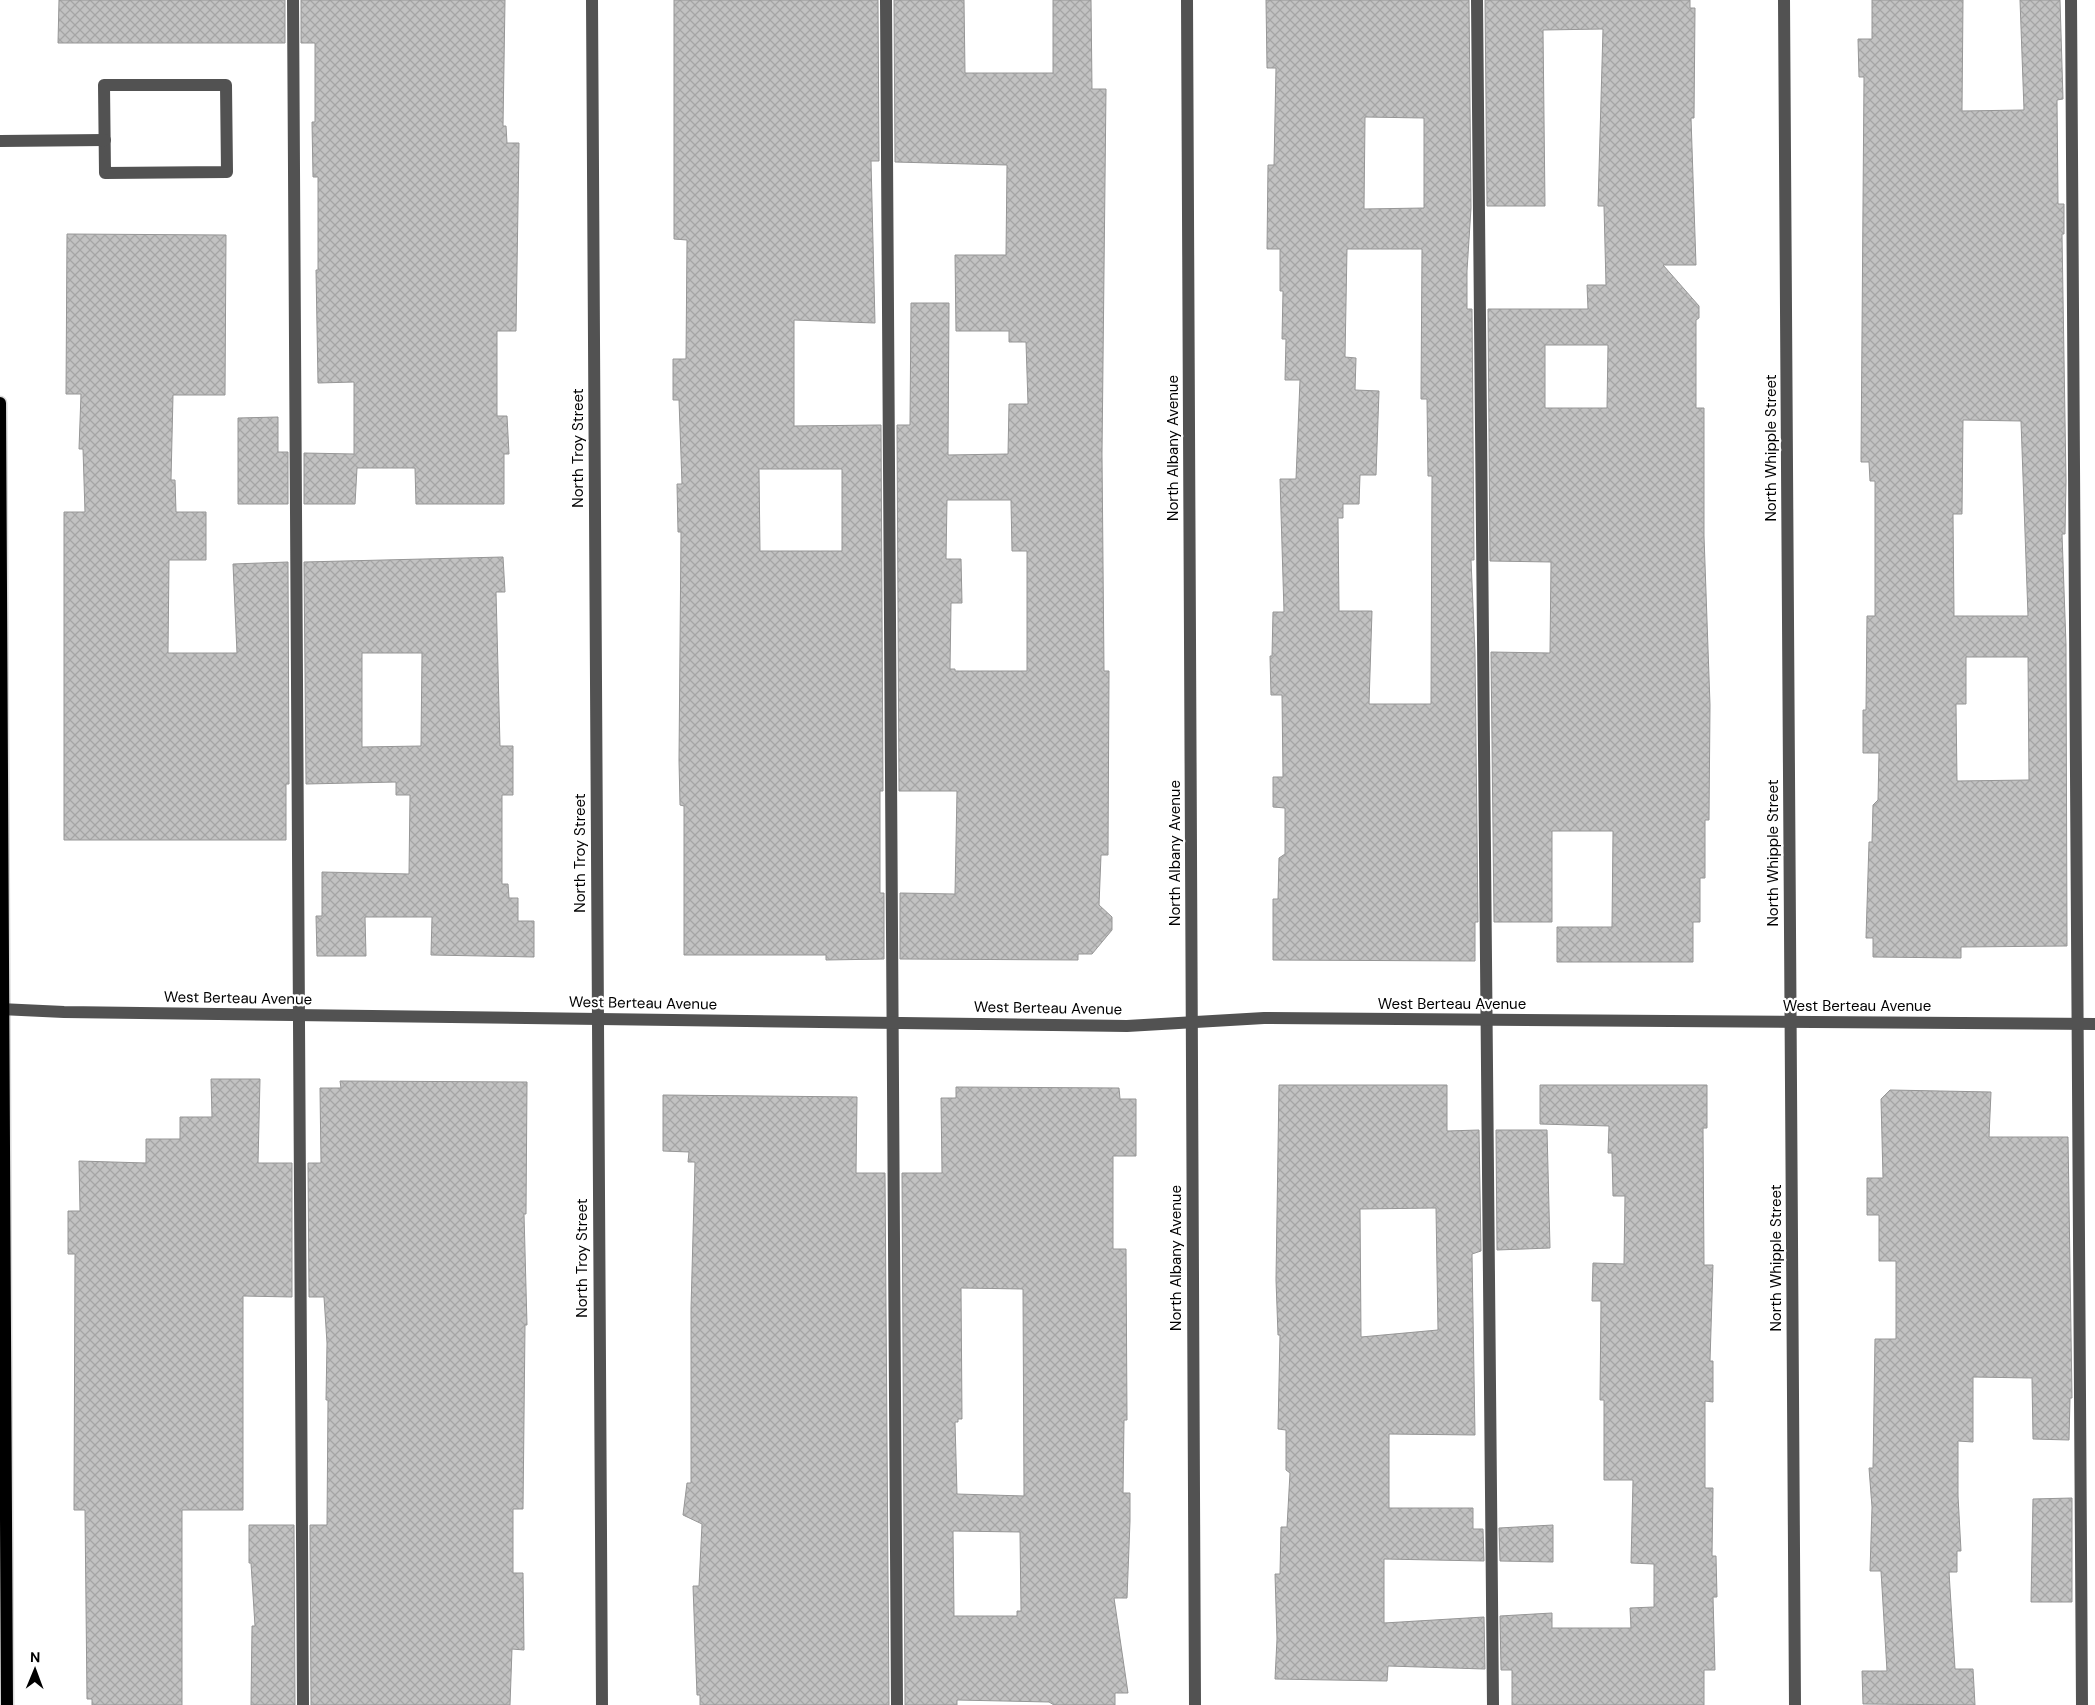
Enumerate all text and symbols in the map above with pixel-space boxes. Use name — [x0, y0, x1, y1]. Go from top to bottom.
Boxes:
street label: North Whipple Street — [1761, 374, 1781, 522]
street label: North Albany Avenue — [1163, 375, 1183, 521]
street label: North Troy Street — [568, 388, 588, 508]
street label: North Whipple Street — [1763, 779, 1783, 927]
street label: North Albany Avenue — [1165, 780, 1185, 926]
street label: North Troy Street — [570, 793, 590, 913]
street label: West Berteau Avenue — [164, 987, 312, 1009]
street label: West Berteau Avenue — [569, 992, 717, 1014]
street label: West Berteau Avenue — [1378, 994, 1526, 1014]
street label: West Berteau Avenue — [1783, 996, 1931, 1016]
street label: West Berteau Avenue — [974, 997, 1122, 1019]
street label: North Whipple Street — [1766, 1184, 1786, 1332]
street label: North Albany Avenue — [1166, 1185, 1186, 1331]
street label: North Troy Street — [572, 1198, 592, 1318]
north arrow — [10, 1645, 60, 1695]
text: N — [30, 1648, 40, 1666]

